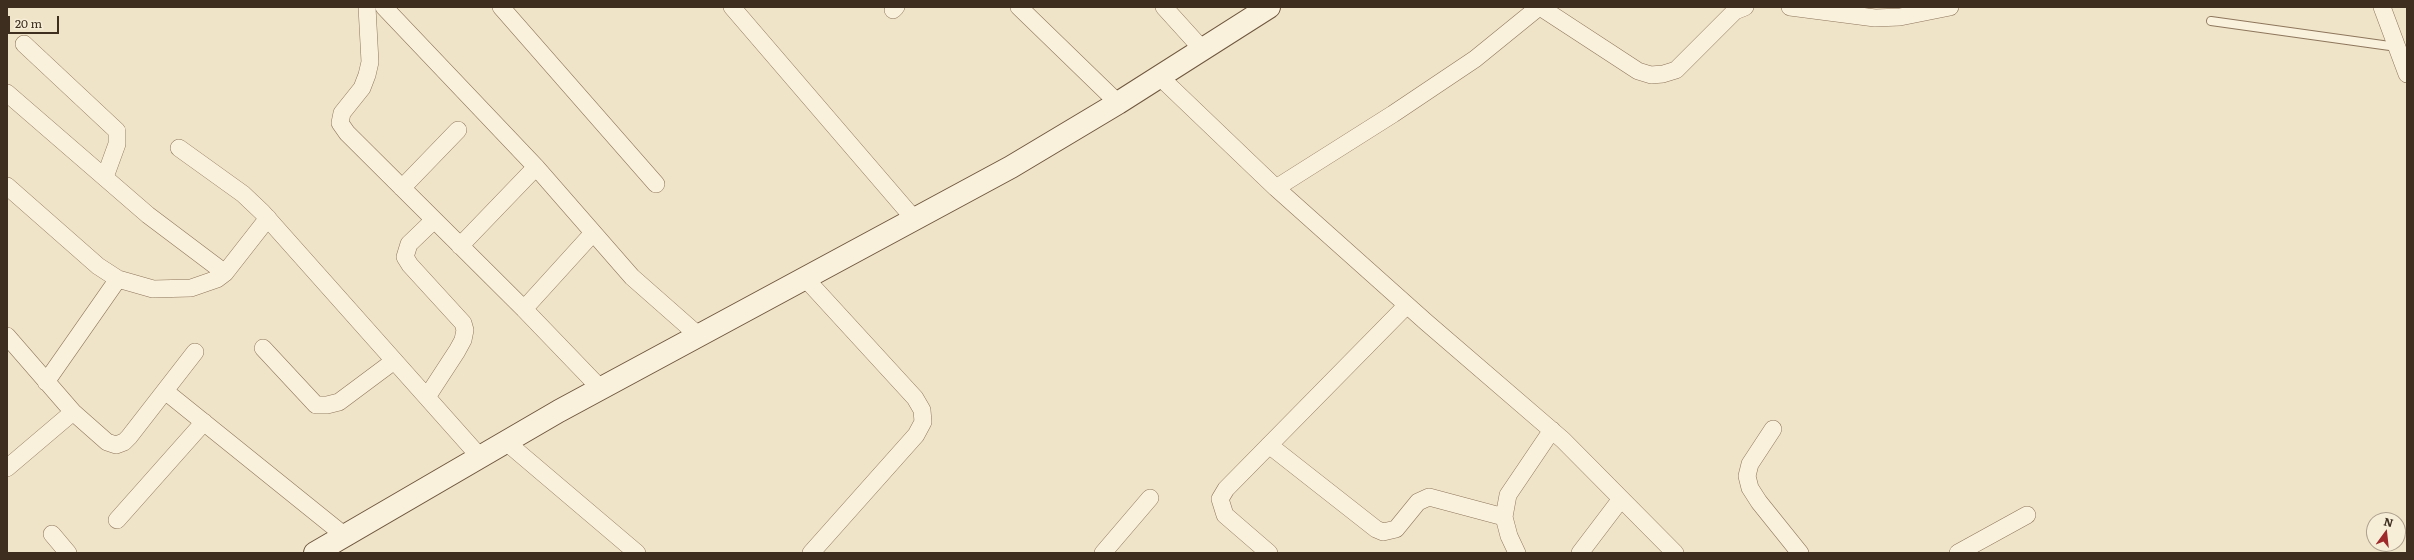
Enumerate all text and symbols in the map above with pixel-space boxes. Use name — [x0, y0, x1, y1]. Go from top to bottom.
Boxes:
scale bar — [10, 8, 61, 34]
text: 20 m — [15, 14, 42, 32]
north arrow — [2366, 512, 2406, 552]
text: N — [2382, 512, 2395, 530]

